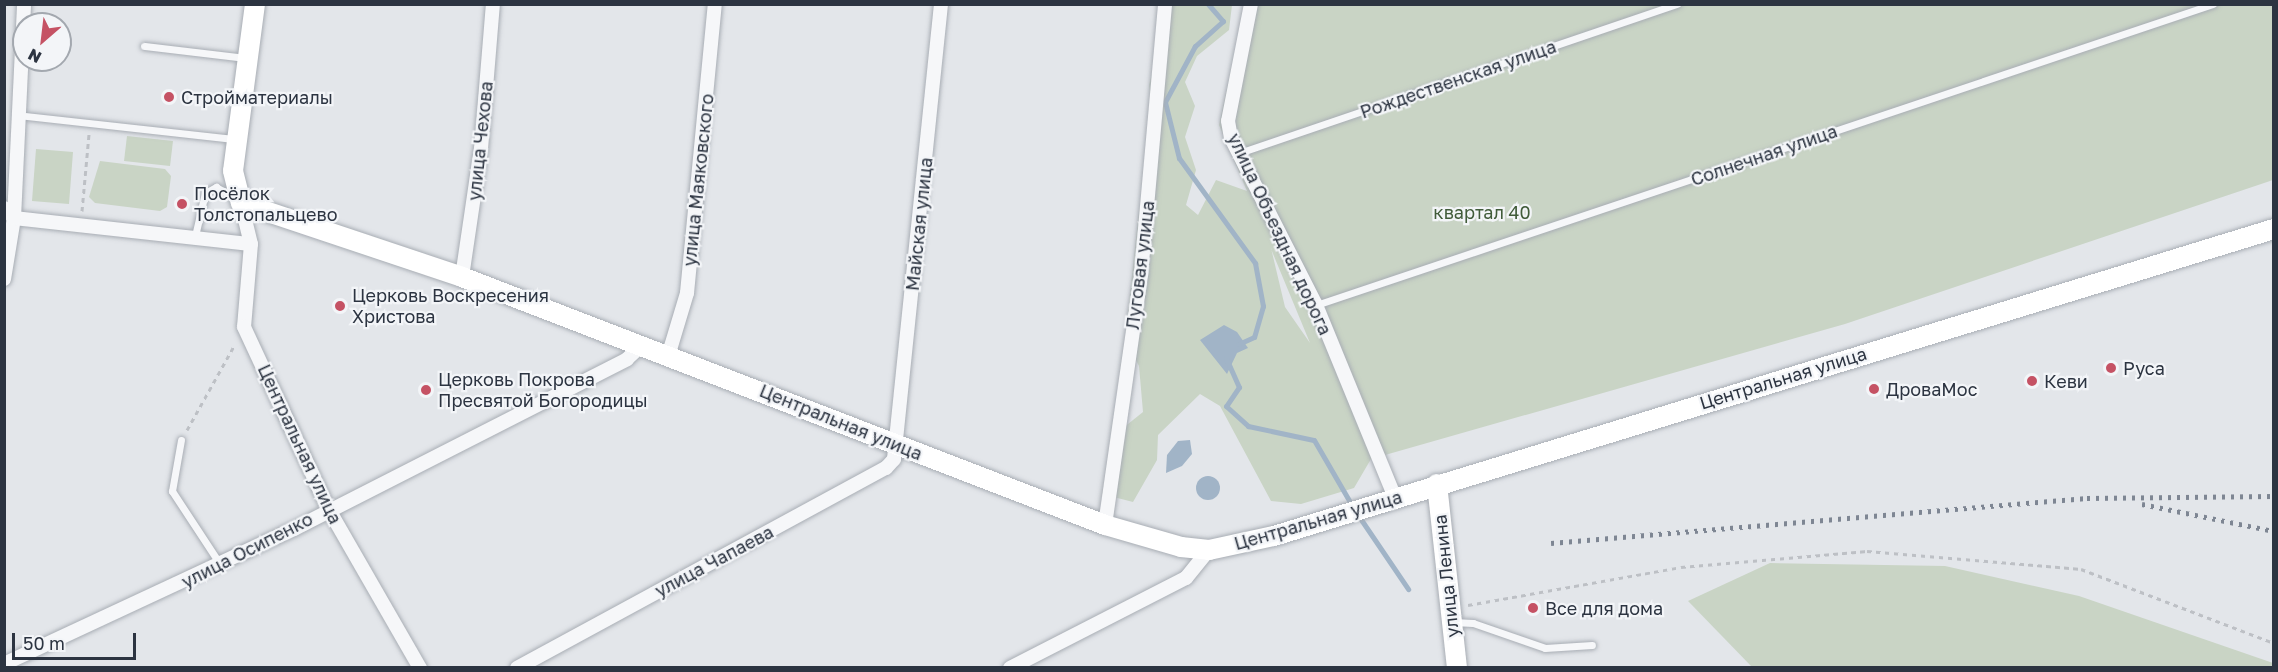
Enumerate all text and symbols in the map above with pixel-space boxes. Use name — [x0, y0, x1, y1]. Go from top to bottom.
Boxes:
north arrow — [12, 12, 72, 72]
street label: Рождественская улица — [1357, 35, 1559, 123]
text: N — [24, 44, 45, 68]
street label: улица Чехова — [463, 80, 497, 202]
place label: Стройматериалы — [181, 86, 333, 108]
marker: Стройматериалы — [162, 90, 176, 104]
street label: улица Маяковского — [678, 93, 718, 267]
street label: Солнечная улица — [1688, 120, 1840, 190]
street label: улица Объездная дорога — [1224, 130, 1336, 338]
street label: Майская улица — [901, 156, 937, 292]
place label: Посёлок Толстопальцево — [194, 183, 337, 226]
marker: Посёлок Толстопальцево — [175, 197, 189, 211]
street label: Луговая улица — [1121, 199, 1159, 331]
park label: квартал 40 — [1433, 201, 1531, 223]
place label: Церковь Воскресения Христова — [352, 285, 549, 328]
marker: Церковь Воскресения Христова — [333, 299, 347, 313]
street label: Центральная улица — [1697, 342, 1869, 414]
place label: Руса — [2123, 357, 2165, 379]
street label: Центральная улица — [254, 361, 346, 527]
marker: Руса — [2104, 361, 2118, 375]
place label: Церковь Покрова Пресвятой Богородицы — [438, 369, 648, 412]
place label: Кеви — [2044, 370, 2088, 392]
marker: Кеви — [2025, 374, 2039, 388]
place label: ДроваМос — [1886, 378, 1977, 400]
street label: Центральная улица — [756, 379, 926, 465]
marker: ДроваМос — [1867, 382, 1881, 396]
marker: Церковь Покрова Пресвятой Богородицы — [419, 383, 433, 397]
street label: Центральная улица — [1232, 486, 1404, 554]
street label: улица Осипенко — [178, 508, 316, 592]
street label: улица Ленина — [1429, 513, 1463, 639]
street label: улица Чапаева — [651, 521, 777, 601]
place label: Все для дома — [1545, 597, 1663, 619]
marker: Все для дома — [1526, 601, 1540, 615]
scale bar — [15, 621, 140, 659]
text: 50 m — [23, 632, 65, 654]

